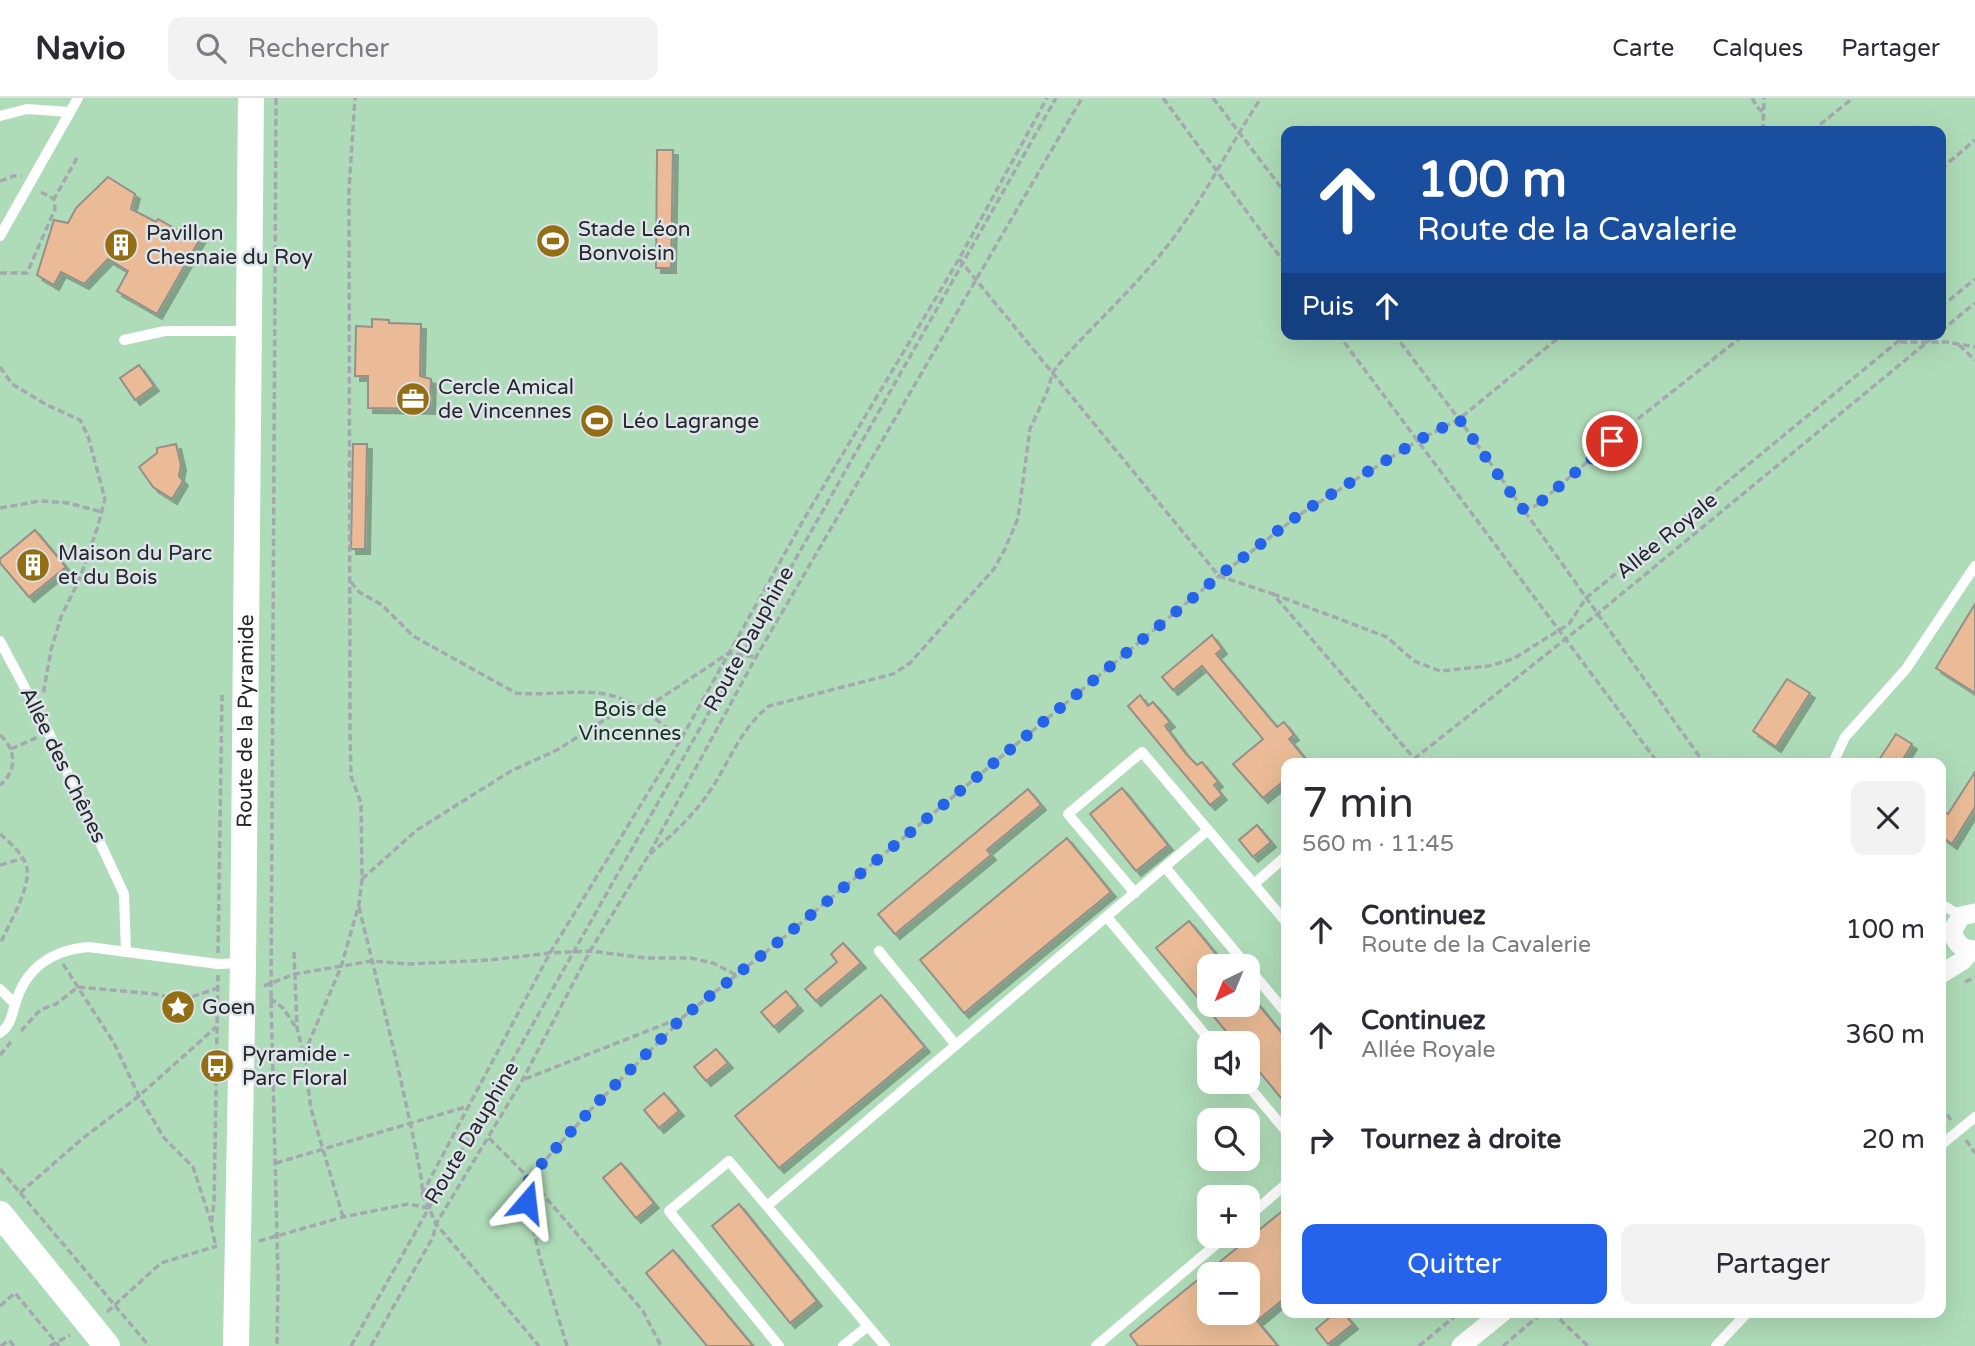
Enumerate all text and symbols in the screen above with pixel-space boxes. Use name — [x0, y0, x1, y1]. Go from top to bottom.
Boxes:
search box — [168, 17, 658, 80]
text: Navio — [35, 29, 126, 68]
icon: search — [192, 29, 230, 67]
text: Rechercher — [248, 33, 389, 64]
text: Carte — [1612, 34, 1674, 63]
text: Calques — [1712, 34, 1803, 63]
text: Partager — [1841, 34, 1940, 63]
text: 100 m — [1417, 151, 1567, 210]
icon: ahead — [1302, 154, 1393, 245]
text: Route de la Cavalerie — [1417, 211, 1737, 249]
place label: Stade Léon Bonvoisin — [578, 217, 690, 266]
place label: Pavillon Chesnaie du Roy — [146, 221, 313, 270]
sports icon: Stade Léon Bonvoisin — [534, 222, 572, 260]
building icon: Pavillon Chesnaie du Roy — [102, 226, 140, 264]
icon: ahead — [1368, 287, 1406, 325]
text: Puis — [1302, 291, 1354, 322]
place label: Cercle Amical de Vincennes — [438, 375, 574, 424]
office icon: Cercle Amical de Vincennes — [394, 380, 432, 418]
sports icon: Léo Lagrange — [578, 402, 616, 440]
place label: Léo Lagrange — [622, 409, 759, 434]
pin — [1582, 411, 1642, 471]
icon: arrive — [1593, 422, 1631, 460]
street label: Allée Royale — [1611, 488, 1723, 584]
place label: Maison du Parc et du Bois — [58, 541, 212, 590]
building icon: Maison du Parc et du Bois — [14, 546, 52, 584]
street label: Route Dauphine — [699, 562, 799, 716]
street label: Route de la Pyramide — [232, 614, 259, 828]
street label: Allée des Chênes — [15, 683, 111, 847]
park label: Bois de Vincennes — [579, 697, 681, 746]
text: 7 min — [1302, 778, 1414, 829]
button: close — [1851, 781, 1925, 855]
text: 560 m · 11:45 — [1302, 830, 1454, 858]
text: Continuez — [1361, 900, 1486, 931]
icon: ahead — [1302, 911, 1340, 949]
text: 100 m — [1845, 914, 1925, 945]
text: Route de la Cavalerie — [1361, 931, 1591, 959]
north arrow — [1197, 954, 1260, 1017]
map controls — [1197, 954, 1260, 1325]
place icon: Goen — [159, 988, 197, 1026]
place label: Goen — [202, 995, 255, 1020]
text: Continuez — [1361, 1005, 1486, 1036]
icon: ahead — [1302, 1016, 1340, 1054]
text: 360 m — [1845, 1019, 1925, 1050]
button: sound — [1197, 1031, 1260, 1094]
text: Allée Royale — [1361, 1036, 1496, 1064]
place label: Pyramide - Parc Floral — [242, 1042, 351, 1091]
bus stop icon: Pyramide - Parc Floral — [198, 1047, 236, 1085]
street label: Route Dauphine — [420, 1057, 524, 1209]
button: search — [1197, 1108, 1260, 1171]
icon: right — [1302, 1121, 1340, 1159]
text: Tournez à droite — [1361, 1124, 1561, 1155]
text: 20 m — [1862, 1124, 1925, 1155]
position arrow — [490, 1165, 564, 1239]
button: + — [1197, 1185, 1260, 1248]
button: Quitter — [1302, 1224, 1607, 1304]
button: Partager — [1621, 1224, 1925, 1304]
button: − — [1197, 1262, 1260, 1325]

